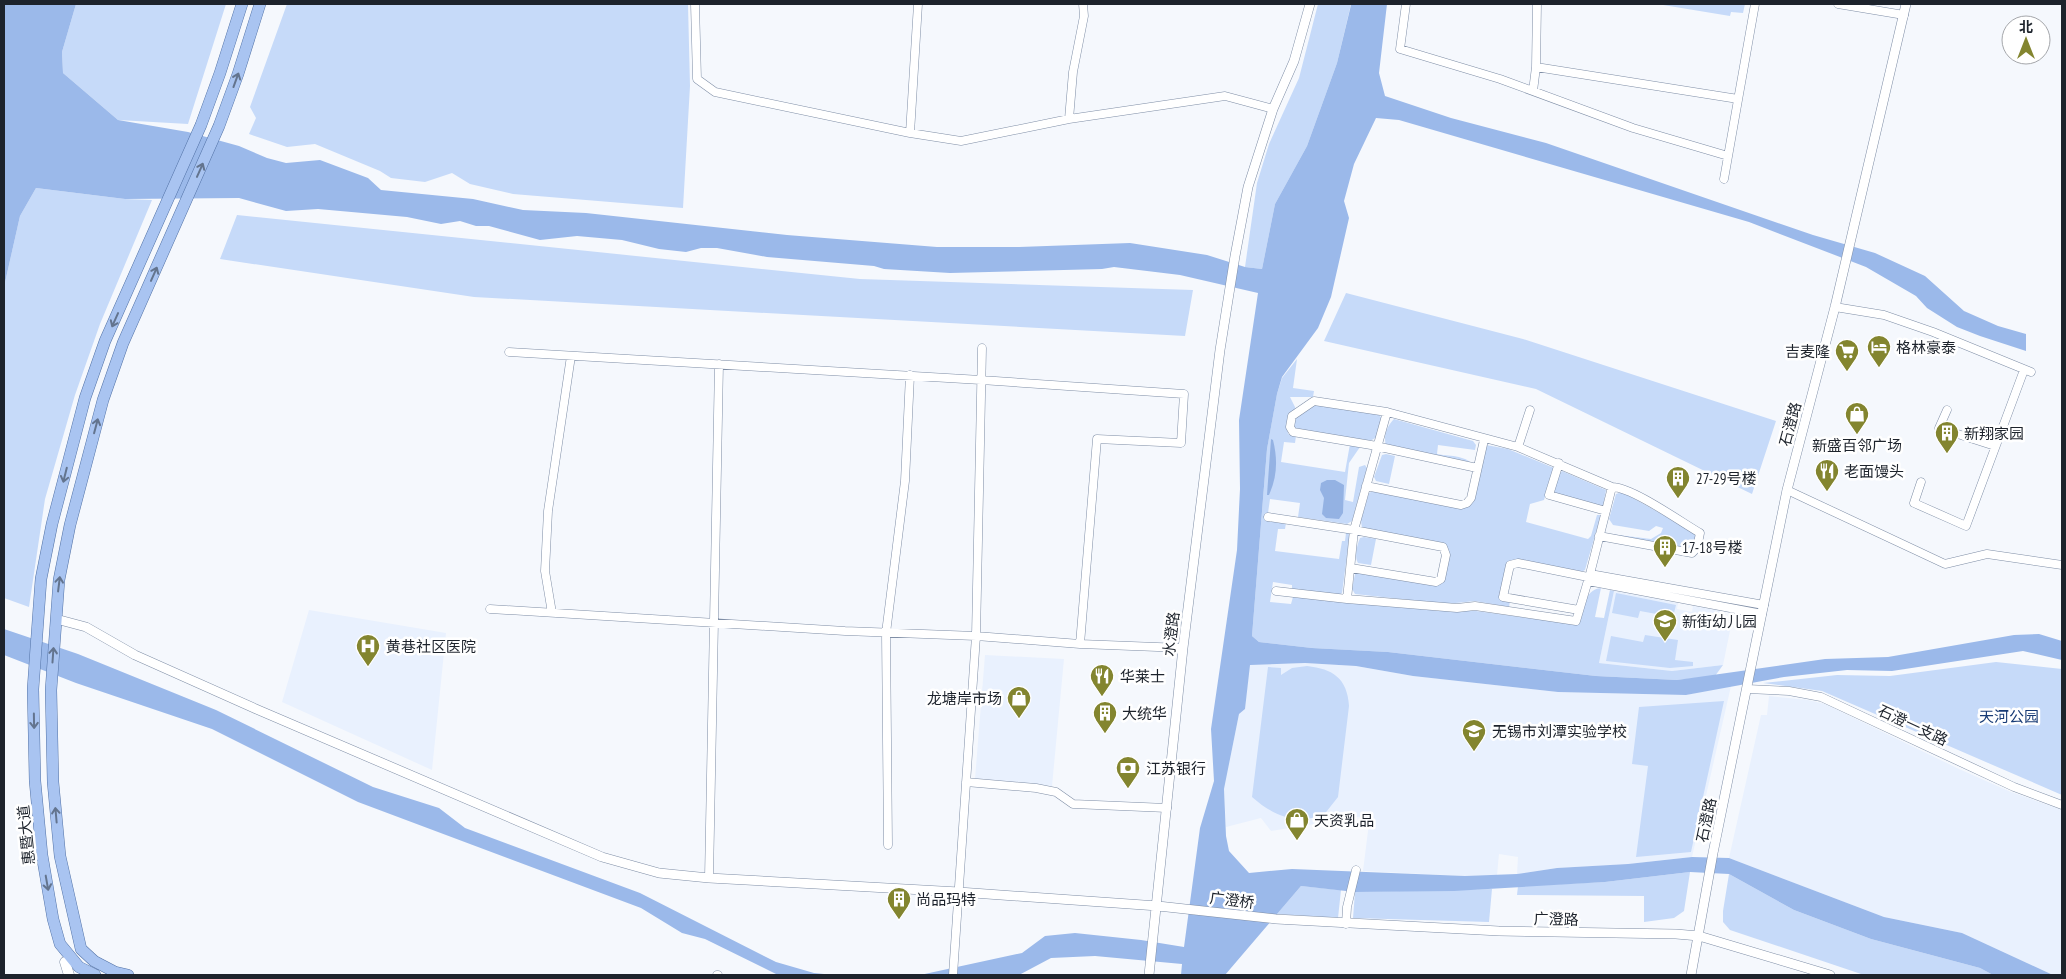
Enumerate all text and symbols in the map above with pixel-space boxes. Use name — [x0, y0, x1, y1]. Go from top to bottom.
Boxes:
north arrow — [2001, 15, 2051, 65]
text: 北 — [2019, 18, 2033, 36]
one-way arrow — [232, 73, 241, 88]
one-way arrow — [195, 163, 205, 178]
one-way arrow — [149, 267, 159, 282]
one-way arrow — [109, 312, 119, 327]
hotel icon: 格林豪泰 — [1866, 334, 1892, 368]
supermarket icon: 吉麦隆 — [1834, 338, 1860, 372]
place label: 格林豪泰 — [1896, 338, 1956, 357]
place label: 吉麦隆 — [1785, 342, 1830, 361]
street label: 石澄路 — [1775, 400, 1805, 448]
shop icon: 新盛百邻广场 — [1844, 401, 1870, 435]
one-way arrow — [92, 418, 101, 434]
building icon: 新翔家园 — [1934, 420, 1960, 454]
place label: 新翔家园 — [1964, 424, 2024, 443]
place label: 新盛百邻广场 — [1812, 436, 1902, 455]
restaurant icon: 老面馒头 — [1814, 458, 1840, 492]
place label: 老面馒头 — [1844, 462, 1904, 481]
building icon: 27-29号楼 — [1665, 465, 1691, 499]
one-way arrow — [60, 466, 69, 482]
place label: 27-29号楼 — [1696, 469, 1757, 488]
building icon: 17-18号楼 — [1652, 534, 1678, 568]
place label: 17-18号楼 — [1682, 538, 1743, 557]
one-way arrow — [54, 576, 64, 592]
school or university icon: 新街幼儿园 — [1652, 608, 1678, 642]
street label: 水澄路 — [1159, 611, 1183, 657]
place label: 新街幼儿园 — [1682, 612, 1757, 631]
hospital icon: 黄巷社区医院 — [355, 633, 381, 667]
place label: 黄巷社区医院 — [386, 637, 476, 656]
one-way arrow — [49, 647, 58, 663]
restaurant icon: 华莱士 — [1089, 663, 1115, 697]
place label: 华莱士 — [1120, 667, 1165, 686]
shop icon: 龙塘岸市场 — [1006, 685, 1032, 719]
place label: 龙塘岸市场 — [927, 689, 1002, 708]
building icon: 大统华 — [1092, 700, 1118, 734]
street label: 石澄一支路 — [1875, 701, 1951, 749]
place label: 大统华 — [1122, 704, 1167, 723]
park label: 天河公园 — [1979, 707, 2039, 726]
one-way arrow — [29, 712, 39, 729]
school or university icon: 无锡市刘潭实验学校 — [1461, 718, 1487, 752]
place label: 无锡市刘潭实验学校 — [1492, 722, 1627, 741]
bank icon: 江苏银行 — [1115, 755, 1141, 789]
place label: 江苏银行 — [1146, 759, 1206, 778]
street label: 石澄路 — [1692, 796, 1720, 844]
street label: 惠暨大道 — [13, 804, 39, 866]
one-way arrow — [51, 807, 61, 823]
shop icon: 天资乳品 — [1284, 807, 1310, 841]
place label: 天资乳品 — [1314, 811, 1374, 830]
one-way arrow — [42, 875, 52, 891]
building icon: 尚品玛特 — [886, 886, 912, 920]
street label: 广澄桥 — [1209, 888, 1255, 912]
place label: 尚品玛特 — [916, 890, 976, 909]
street label: 广澄路 — [1533, 909, 1579, 929]

